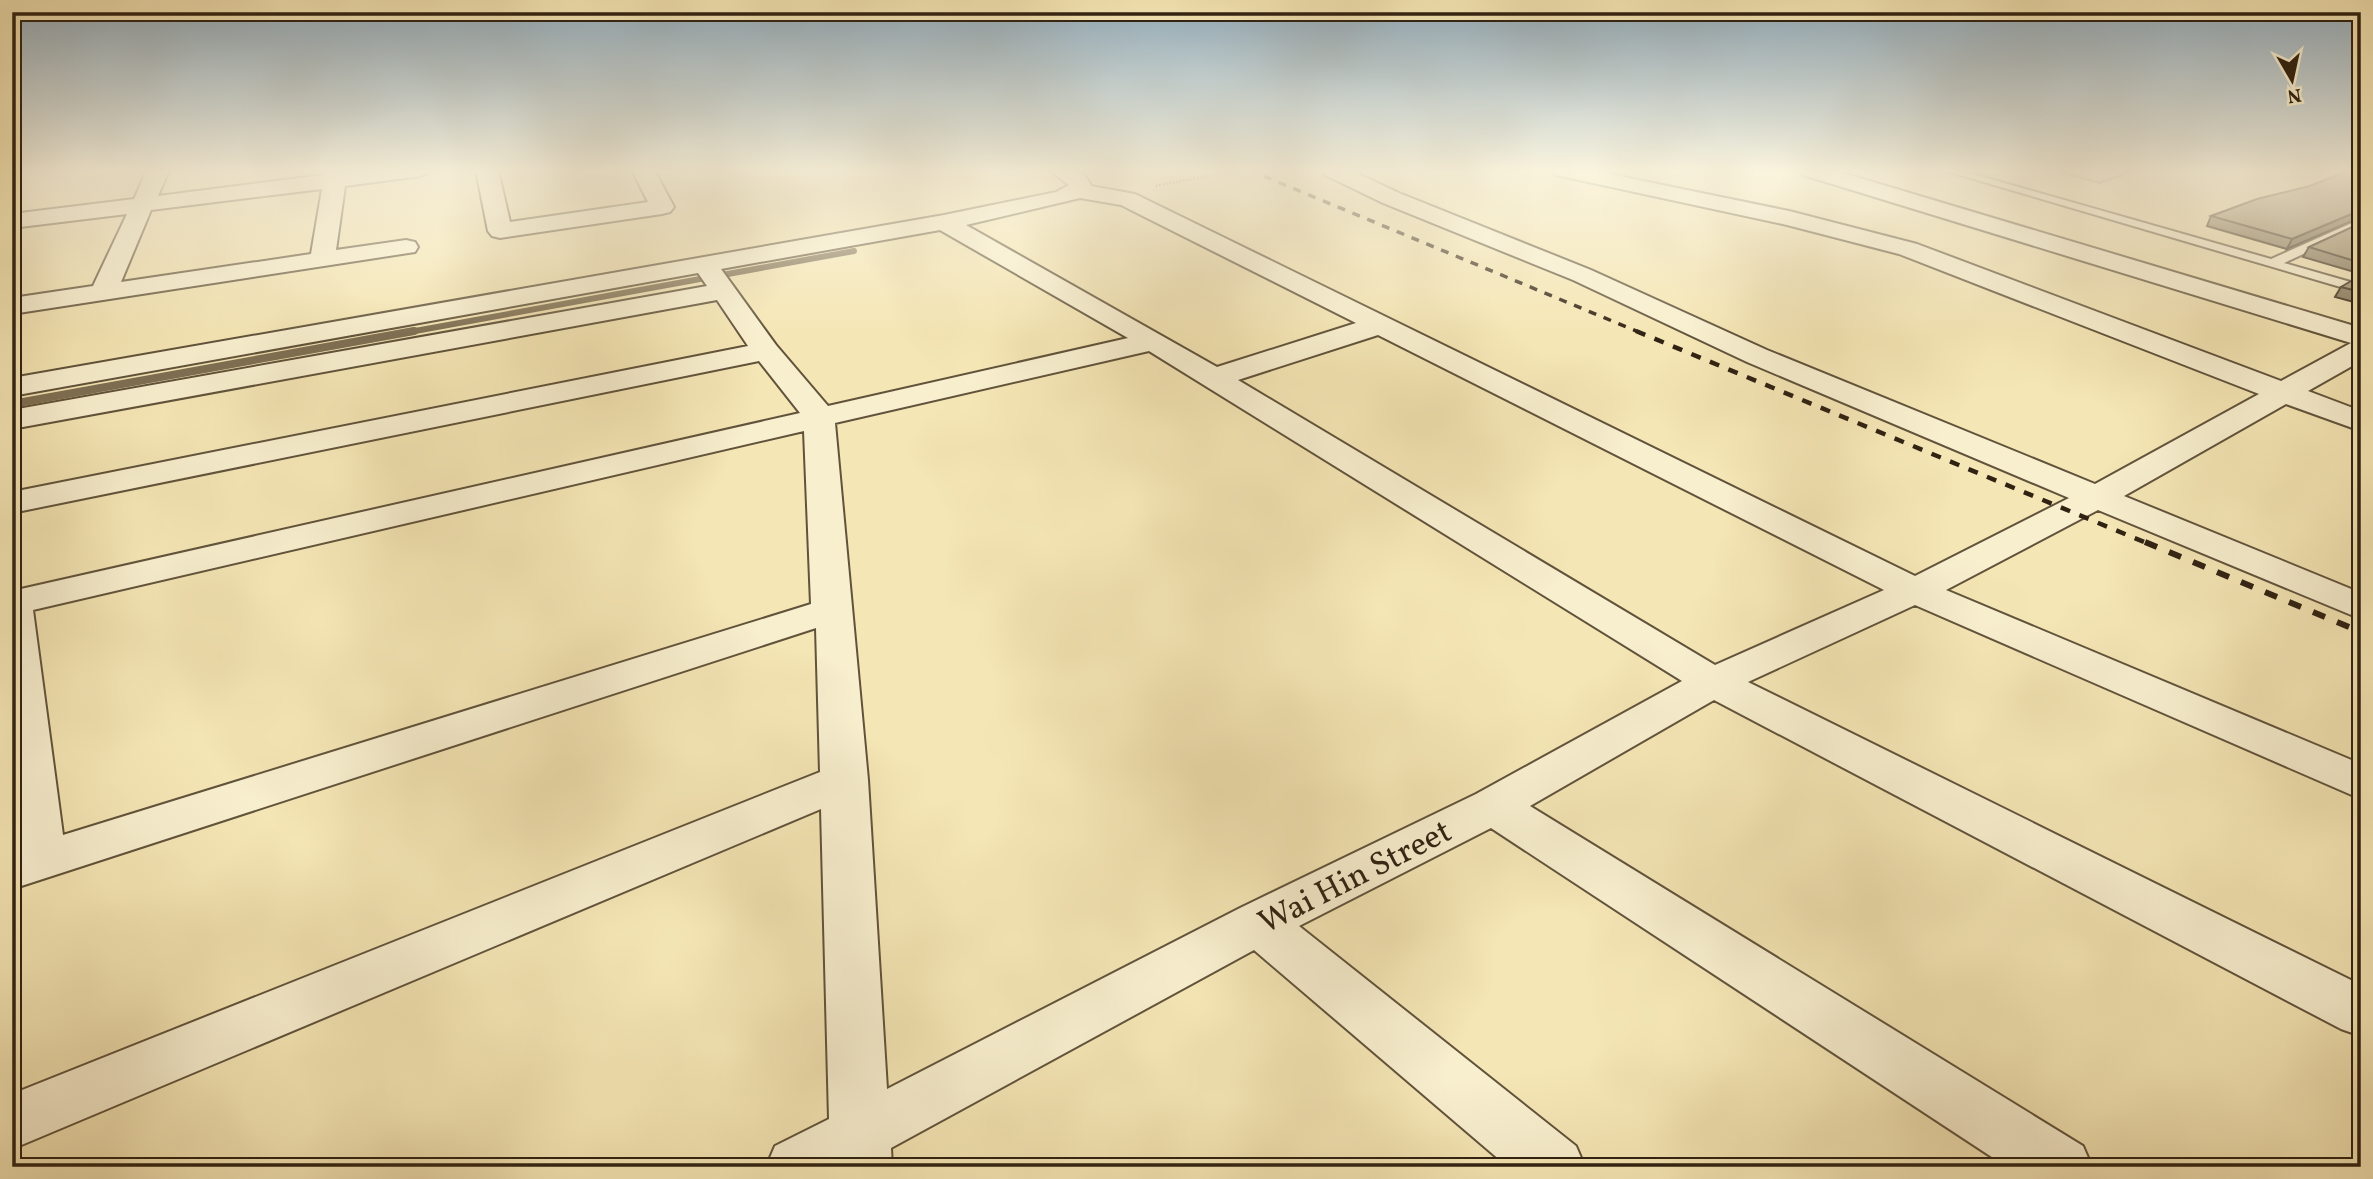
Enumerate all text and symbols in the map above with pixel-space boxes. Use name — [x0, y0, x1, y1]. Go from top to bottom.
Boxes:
north arrow — [2258, 46, 2328, 116]
text: N — [2285, 81, 2303, 109]
street label: Wai Hin Street — [1251, 810, 1460, 947]

